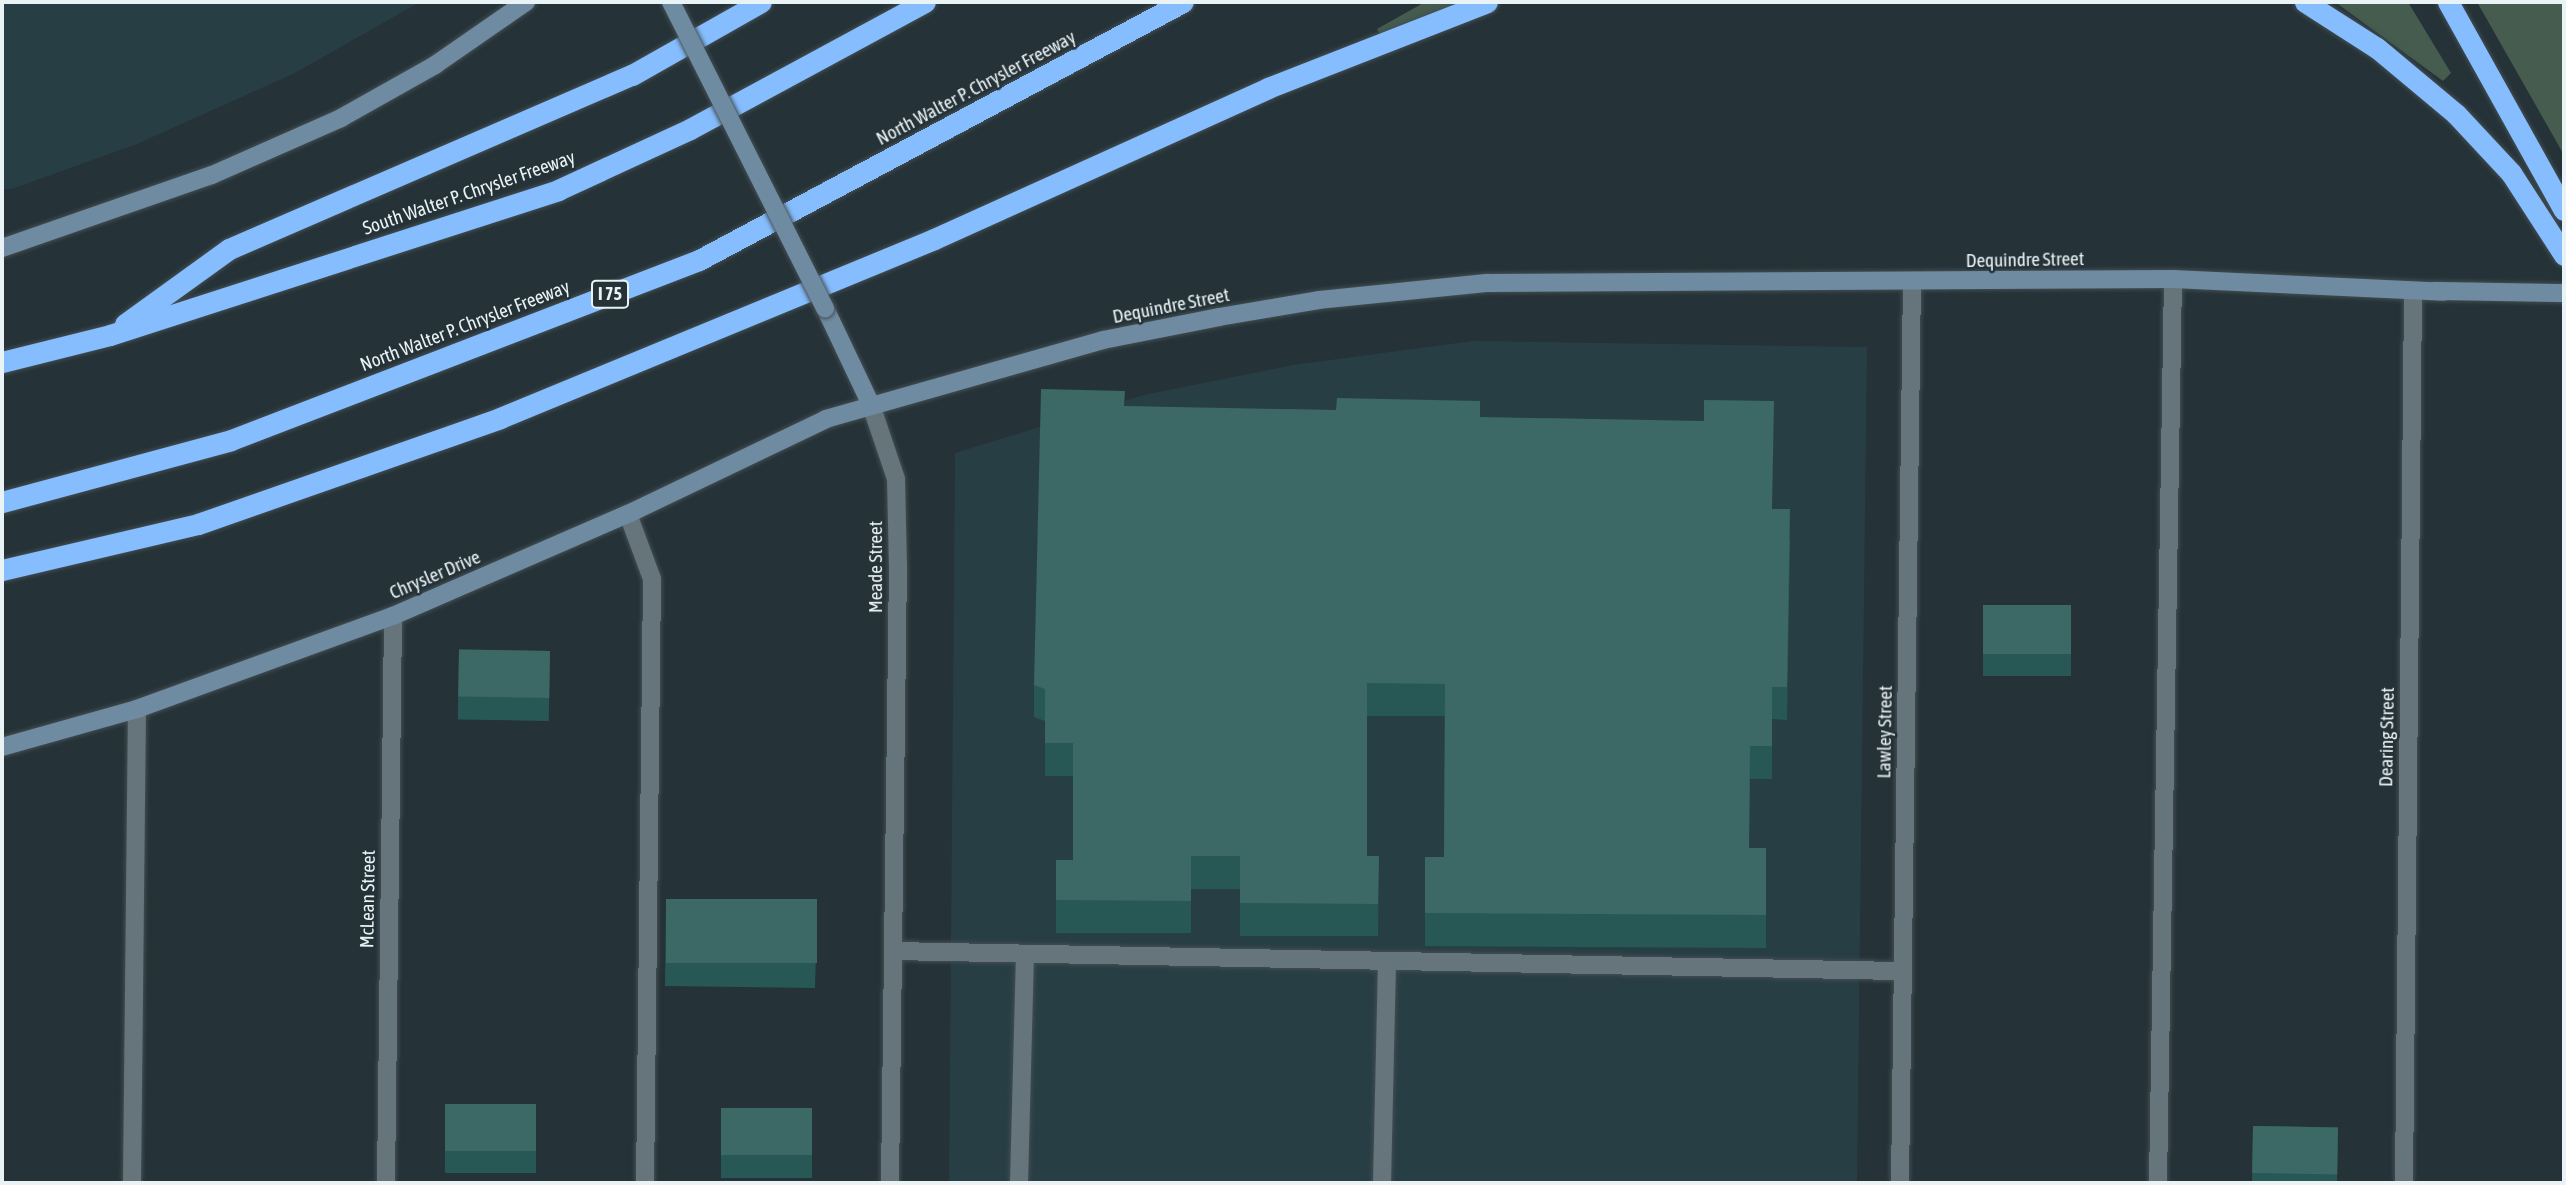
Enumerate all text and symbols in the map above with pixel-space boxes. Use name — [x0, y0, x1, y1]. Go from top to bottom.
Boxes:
street label: North Walter P. Chrysler Freeway — [872, 26, 1080, 150]
street label: South Walter P. Chrysler Freeway — [360, 146, 578, 240]
street label: Dequindre Street — [1966, 248, 2084, 272]
street label: North Walter P. Chrysler Freeway — [357, 275, 573, 377]
road number: I 75 — [591, 280, 629, 308]
street label: Dequindre Street — [1111, 284, 1231, 328]
street label: Meade Street — [865, 521, 887, 613]
street label: Chrysler Drive — [386, 546, 484, 604]
street label: Lawley Street — [1873, 685, 1897, 779]
street label: Dearing Street — [2375, 687, 2399, 787]
street label: McLean Street — [356, 850, 380, 948]

